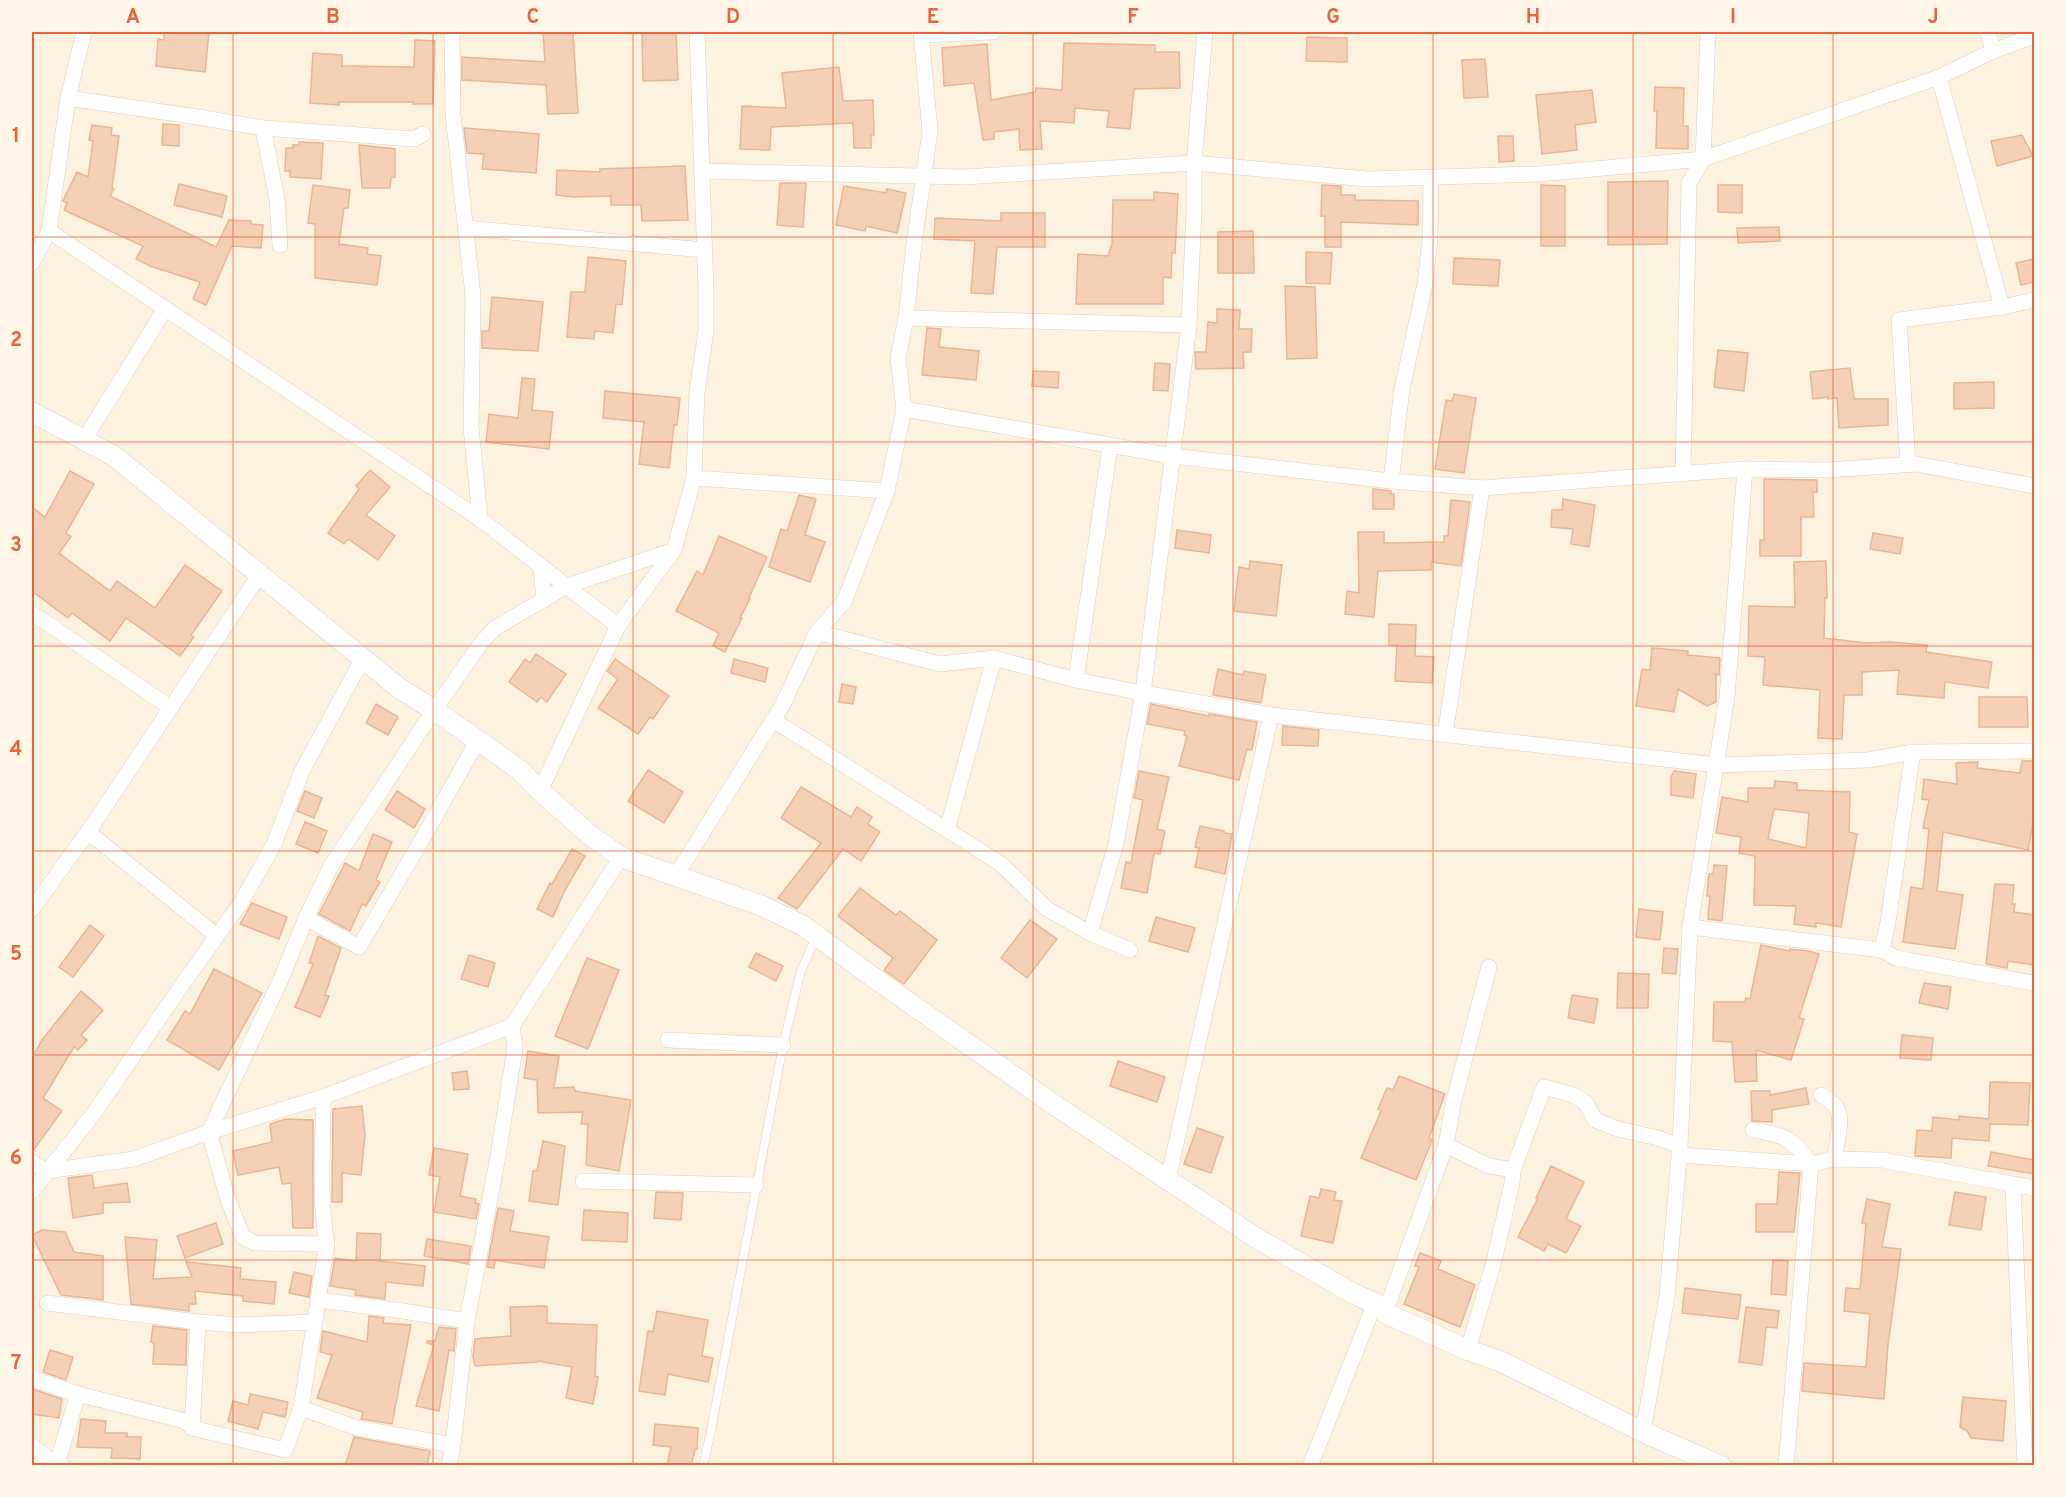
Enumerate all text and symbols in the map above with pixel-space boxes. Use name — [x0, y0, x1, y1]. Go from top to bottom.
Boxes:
text: A — [126, 5, 140, 31]
text: B — [326, 5, 340, 31]
text: C — [527, 5, 539, 31]
text: D — [726, 5, 740, 31]
text: E — [927, 5, 939, 31]
text: F — [1127, 5, 1139, 31]
text: G — [1326, 5, 1340, 31]
text: H — [1526, 5, 1540, 31]
text: I — [1730, 5, 1736, 31]
text: J — [1927, 5, 1939, 31]
text: 1 — [12, 124, 20, 150]
text: 2 — [10, 328, 22, 354]
text: 3 — [10, 533, 22, 559]
text: 4 — [10, 737, 22, 763]
text: 5 — [10, 942, 22, 968]
text: 6 — [10, 1146, 22, 1172]
text: 7 — [11, 1351, 21, 1377]

